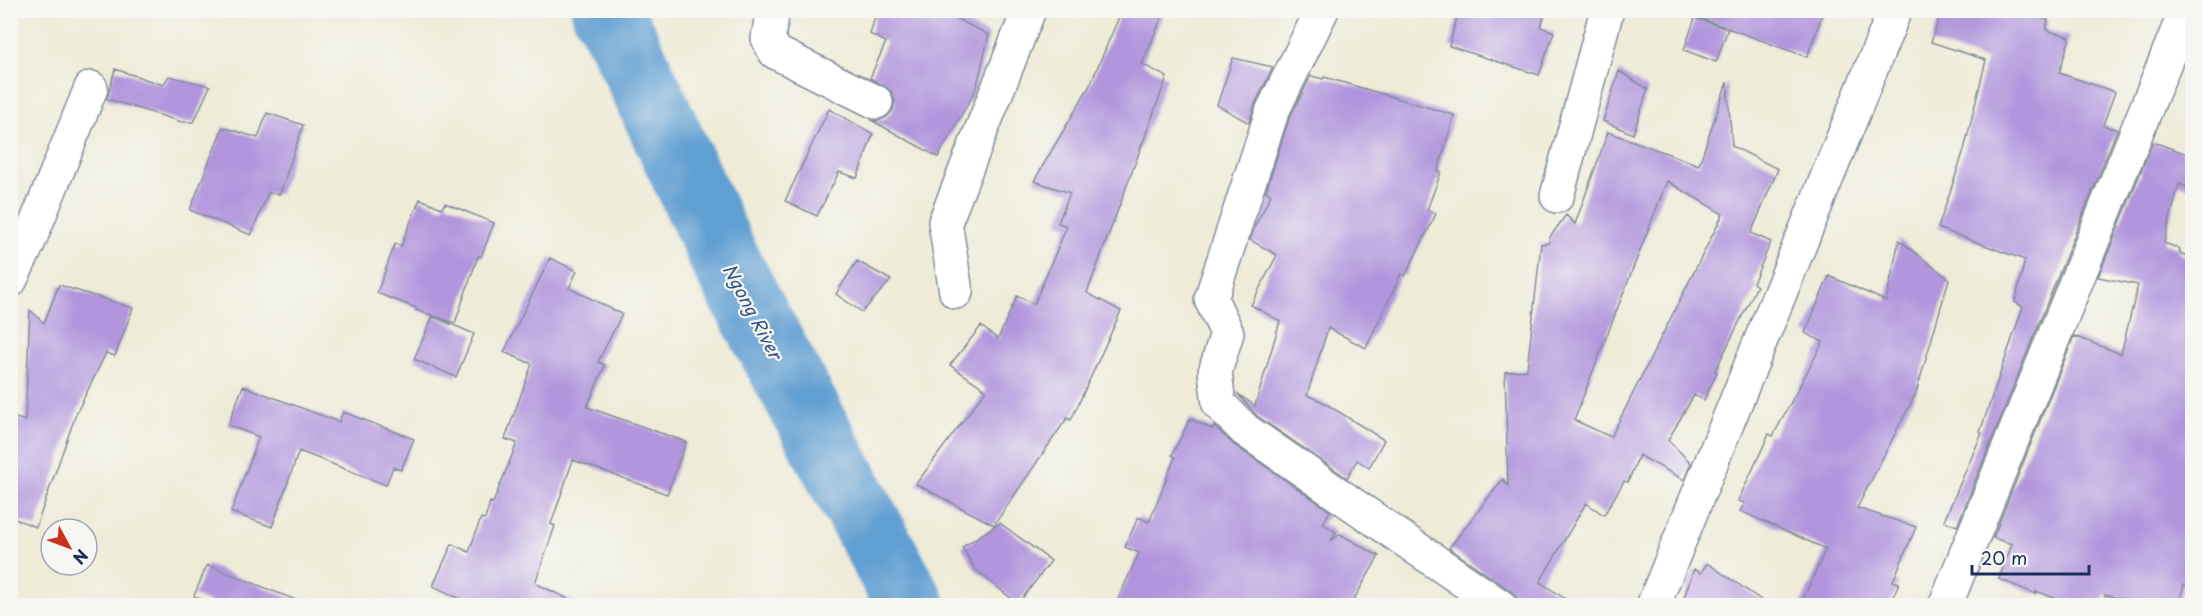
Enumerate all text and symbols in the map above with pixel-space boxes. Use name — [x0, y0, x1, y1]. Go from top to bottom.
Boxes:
water label: Ngong River — [716, 258, 791, 366]
north arrow — [39, 517, 99, 577]
scale bar — [1972, 538, 2089, 576]
text: 20 m — [1981, 544, 2027, 571]
text: N — [68, 545, 94, 570]

